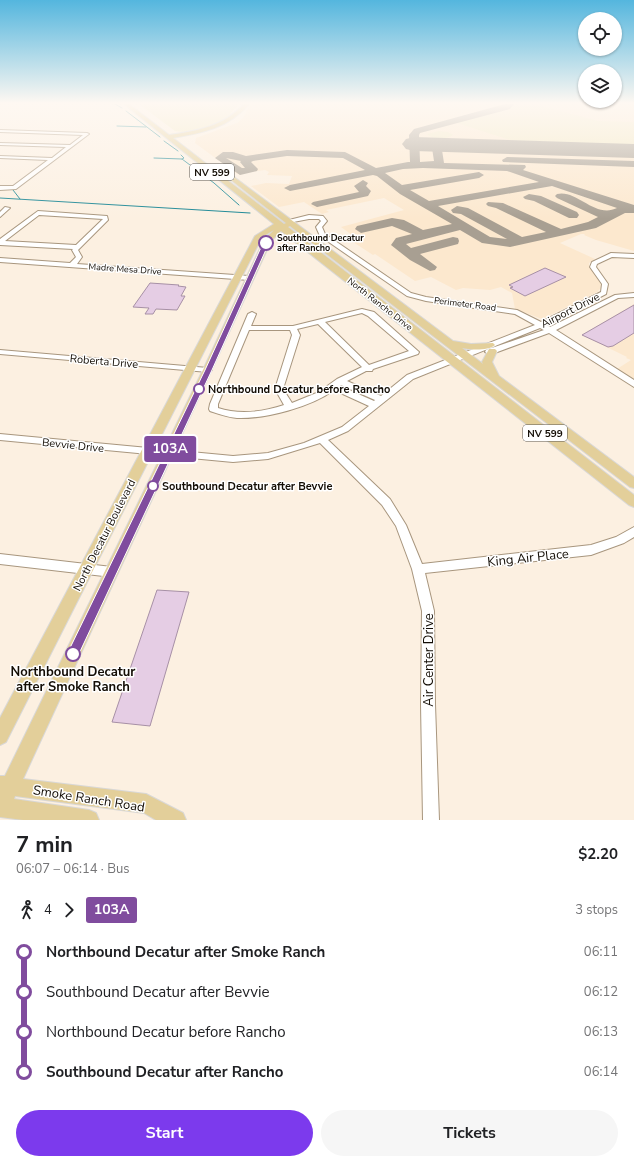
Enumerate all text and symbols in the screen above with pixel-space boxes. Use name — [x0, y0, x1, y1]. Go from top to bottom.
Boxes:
map controls — [578, 12, 622, 108]
button: locate — [578, 12, 622, 56]
button: layers — [578, 64, 622, 108]
road number: NV 599 — [190, 164, 234, 180]
place label: Southbound Decatur after Rancho — [277, 232, 364, 254]
marker: Southbound Decatur after Rancho — [258, 235, 274, 251]
street label: Madre Mesa Drive — [88, 260, 162, 278]
street label: North Rancho Drive — [345, 275, 415, 333]
street label: Airport Drive — [538, 289, 602, 332]
street label: Perimeter Road — [433, 294, 497, 314]
street label: Roberta Drive — [69, 351, 139, 372]
place label: Northbound Decatur before Rancho — [208, 382, 390, 397]
marker: Northbound Decatur before Rancho — [193, 383, 205, 395]
road number: NV 599 — [523, 425, 567, 441]
street label: Bevvie Drive — [41, 435, 105, 456]
line badge: 103A — [142, 436, 198, 462]
text: 103A — [152, 439, 188, 458]
street label: North Decatur Boulevard — [70, 477, 139, 594]
place label: Southbound Decatur after Bevvie — [162, 479, 332, 494]
marker: Southbound Decatur after Bevvie — [147, 480, 159, 492]
street label: King Air Place — [487, 545, 570, 571]
street label: Air Center Drive — [420, 613, 438, 707]
marker: Northbound Decatur after Smoke Ranch — [65, 646, 81, 662]
place label: Northbound Decatur after Smoke Ranch — [11, 663, 136, 696]
street label: Smoke Ranch Road — [32, 781, 146, 817]
text: 7 min — [16, 830, 73, 860]
text: $2.20 — [578, 844, 618, 864]
text: 06:07 – 06:14 · Bus — [16, 860, 130, 878]
icon: walk — [16, 899, 38, 921]
icon: forward — [58, 899, 80, 921]
text: 103A — [94, 900, 129, 919]
text: 4 — [44, 901, 52, 919]
text: 3 stops — [575, 901, 618, 919]
text: Northbound Decatur after Smoke Ranch — [46, 942, 325, 962]
text: 06:11 — [584, 943, 618, 961]
text: Southbound Decatur after Bevvie — [46, 982, 269, 1002]
text: 06:12 — [584, 983, 618, 1001]
text: Northbound Decatur before Rancho — [46, 1022, 286, 1042]
text: 06:13 — [584, 1023, 618, 1041]
text: Southbound Decatur after Rancho — [46, 1062, 283, 1082]
text: 06:14 — [584, 1063, 618, 1081]
button: Start — [16, 1110, 313, 1156]
button: Tickets — [321, 1110, 618, 1156]

